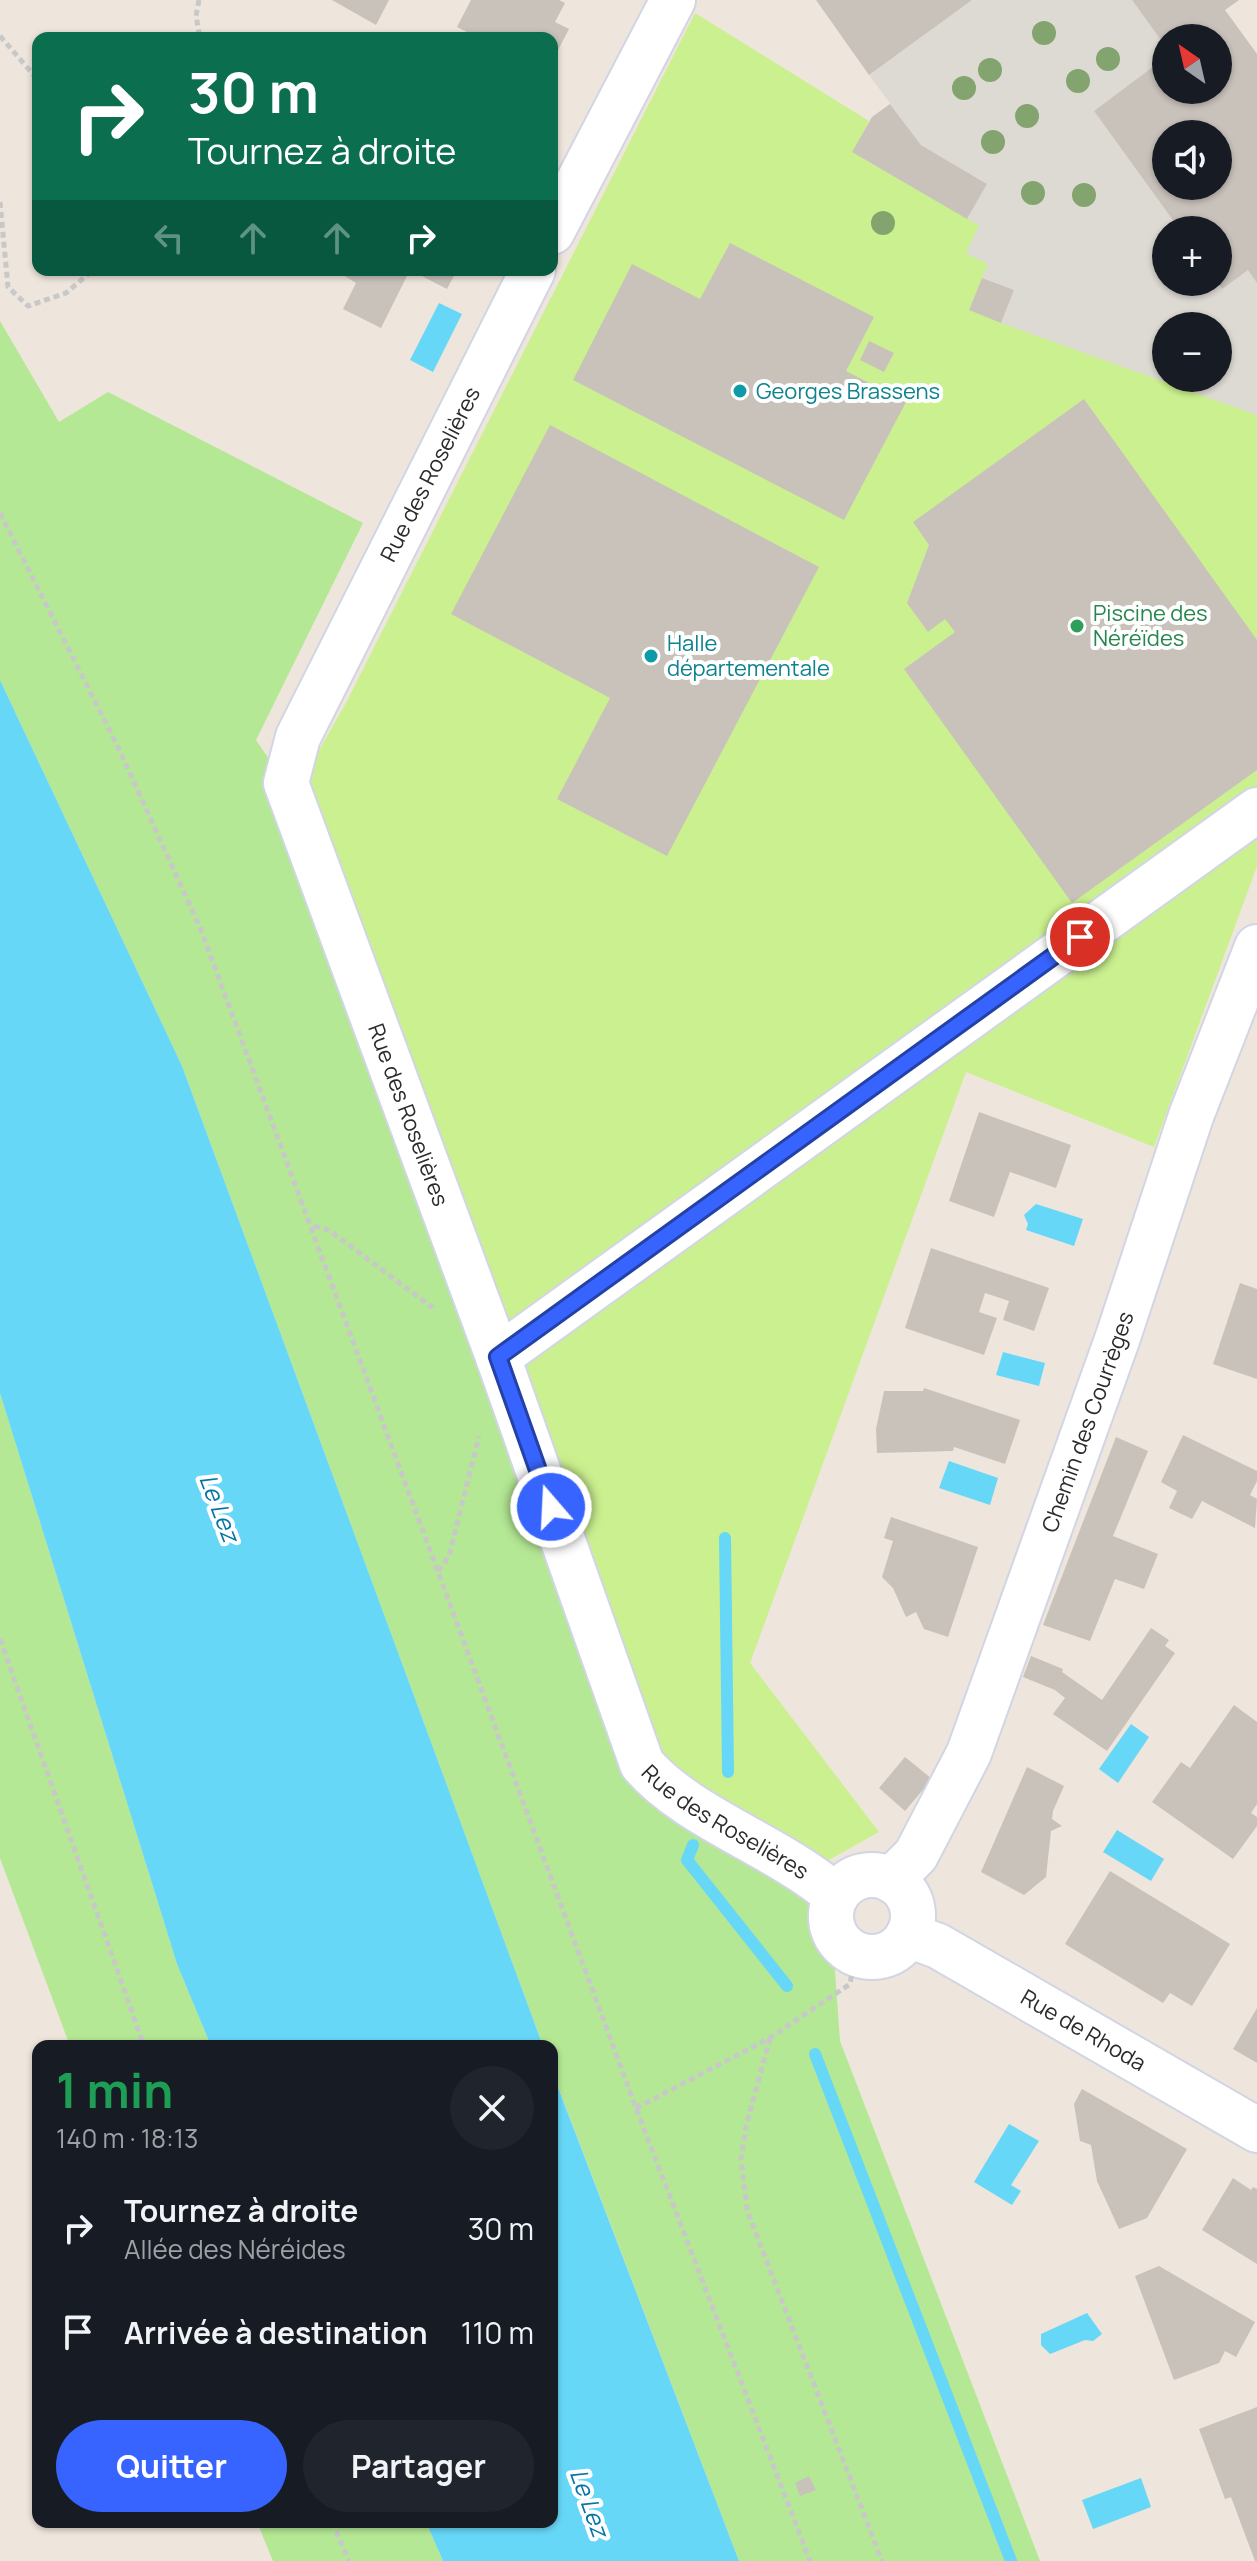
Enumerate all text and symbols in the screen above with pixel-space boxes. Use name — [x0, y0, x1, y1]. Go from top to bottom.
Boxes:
north arrow — [1152, 24, 1232, 104]
map controls — [1152, 24, 1232, 392]
text: 30 m — [188, 53, 319, 130]
icon: right — [56, 64, 160, 168]
button: sound — [1152, 120, 1232, 200]
text: Tournez à droite — [188, 126, 456, 175]
icon: left — [147, 216, 191, 260]
icon: ahead — [231, 216, 275, 260]
icon: ahead — [315, 216, 359, 260]
icon: right — [399, 216, 443, 260]
button: + — [1152, 216, 1232, 296]
button: − — [1152, 312, 1232, 392]
place label: Georges Brassens — [756, 376, 940, 406]
street label: Rue des Roselières — [373, 381, 487, 567]
marker: Georges Brassens — [731, 382, 749, 400]
place label: Piscine des Néréïdes — [1093, 598, 1208, 653]
marker: Piscine des Néréïdes — [1068, 617, 1086, 635]
place label: Halle départementale — [667, 628, 830, 683]
marker: Halle départementale — [642, 647, 660, 665]
pin — [1046, 903, 1114, 971]
icon: arrive — [1058, 915, 1102, 959]
street label: Rue des Roselières — [361, 1019, 456, 1210]
street label: Chemin des Courrèges — [1034, 1308, 1140, 1536]
position arrow — [509, 1465, 593, 1549]
water label: Le Lez — [192, 1469, 249, 1548]
street label: Rue des Roselières — [635, 1758, 815, 1886]
street label: Rue de Rhoda — [1016, 1982, 1152, 2078]
text: 1 min — [56, 2057, 173, 2122]
button: close — [450, 2066, 534, 2150]
text: 140 m · 18:13 — [56, 2120, 198, 2156]
text: Tournez à droite — [124, 2190, 358, 2231]
icon: right — [56, 2206, 100, 2250]
text: 30 m — [468, 2208, 534, 2249]
text: Allée des Néréides — [124, 2231, 346, 2267]
icon: arrive — [56, 2310, 100, 2354]
text: Arrivée à destination — [124, 2312, 427, 2353]
text: 110 m — [461, 2312, 534, 2353]
button: Quitter — [56, 2420, 287, 2512]
button: Partager — [303, 2420, 534, 2512]
water label: Le Lez — [563, 2464, 619, 2543]

